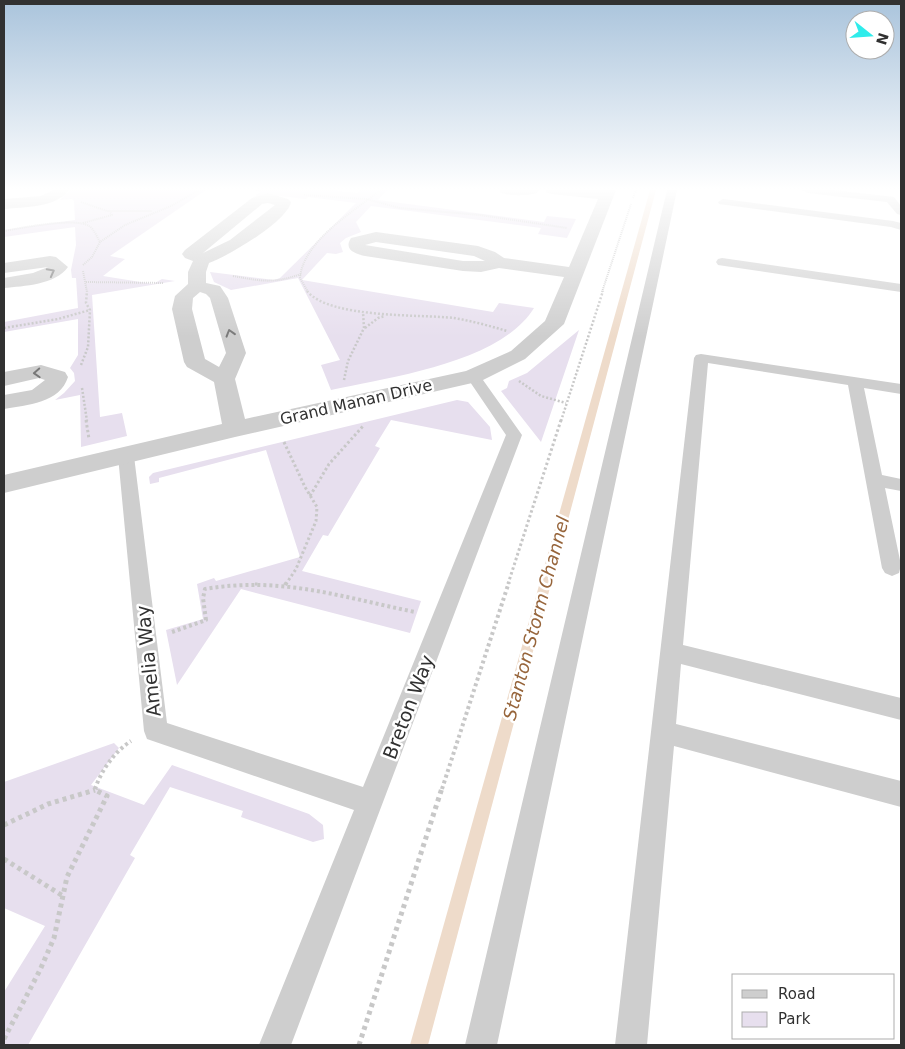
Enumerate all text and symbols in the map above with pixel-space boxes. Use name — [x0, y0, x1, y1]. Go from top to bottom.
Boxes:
north arrow — [845, 10, 895, 60]
text: N — [873, 31, 892, 47]
one-way arrow — [45, 268, 54, 278]
one-way arrow — [225, 330, 235, 338]
one-way arrow — [33, 368, 41, 379]
street label: Grand Manan Drive — [278, 375, 434, 429]
water label: Stanton Storm Channel — [499, 514, 573, 722]
street label: Amelia Way — [131, 604, 165, 718]
street label: Breton Way — [378, 652, 438, 762]
legend — [732, 974, 895, 1039]
text: Road — [778, 985, 816, 1003]
text: Park — [778, 1010, 811, 1028]

